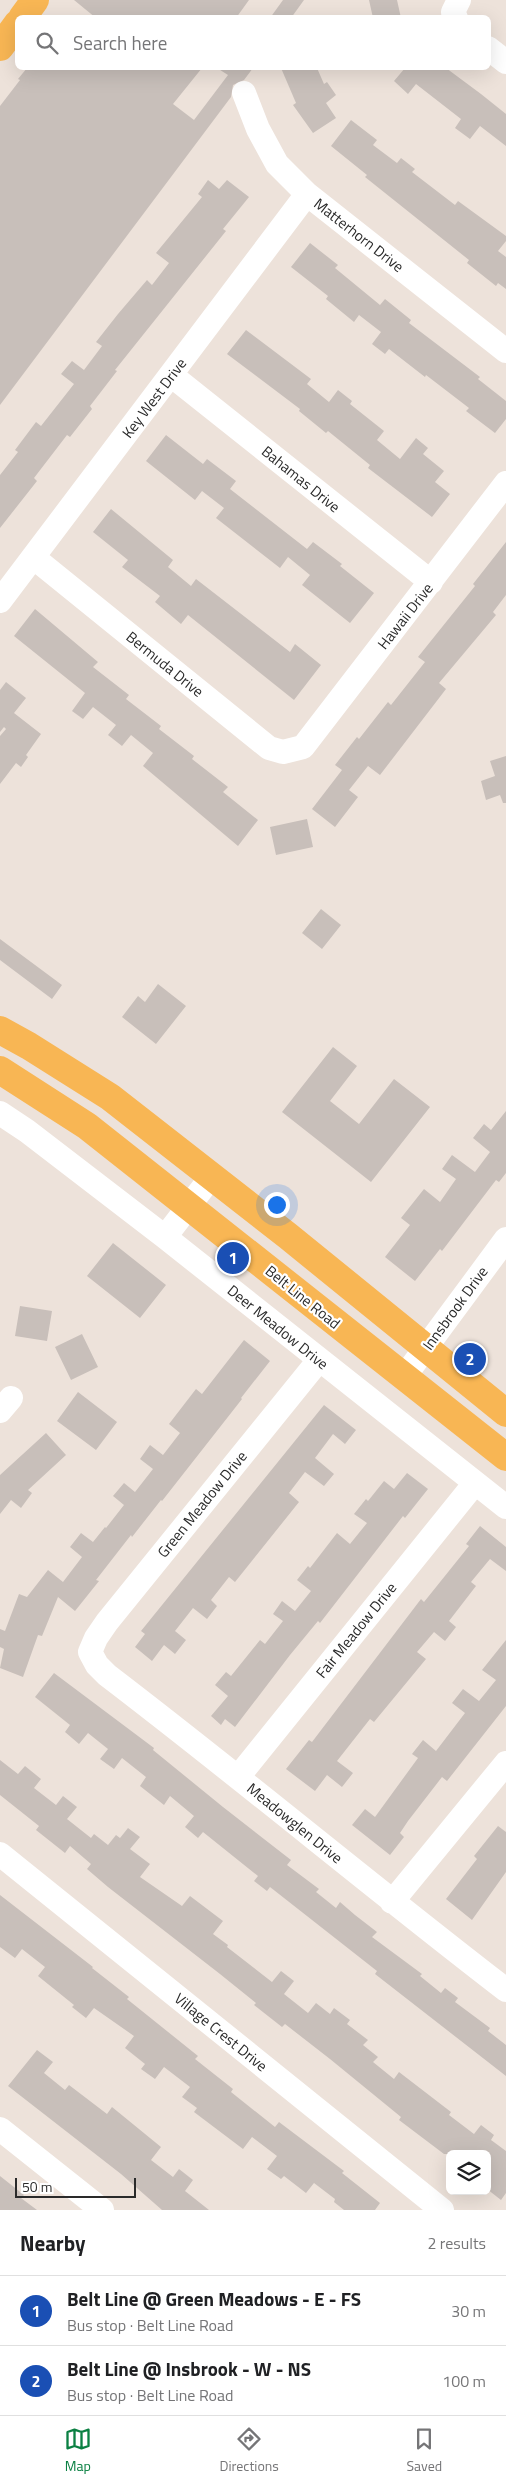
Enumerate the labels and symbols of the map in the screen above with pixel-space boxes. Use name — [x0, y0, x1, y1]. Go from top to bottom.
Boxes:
street label: Matterhorn Drive — [309, 192, 409, 278]
street label: Key West Drive — [116, 353, 192, 443]
street label: Bahamas Drive — [257, 440, 345, 518]
street label: Hawaii Drive — [372, 578, 438, 654]
street label: Bermuda Drive — [121, 625, 209, 703]
your location — [264, 1192, 290, 1218]
pin: 1 — [217, 1239, 249, 1277]
street label: Belt Line Road — [261, 1260, 345, 1334]
street label: Innsbrook Drive — [417, 1261, 493, 1355]
street label: Deer Meadow Drive — [222, 1279, 334, 1375]
pin: 2 — [454, 1340, 486, 1378]
street label: Green Meadow Drive — [152, 1446, 252, 1562]
street label: Fair Meadow Drive — [310, 1577, 402, 1683]
street label: Meadowglen Drive — [242, 1777, 348, 1869]
street label: Village Crest Drive — [169, 1987, 273, 2077]
scale bar — [15, 2175, 136, 2198]

